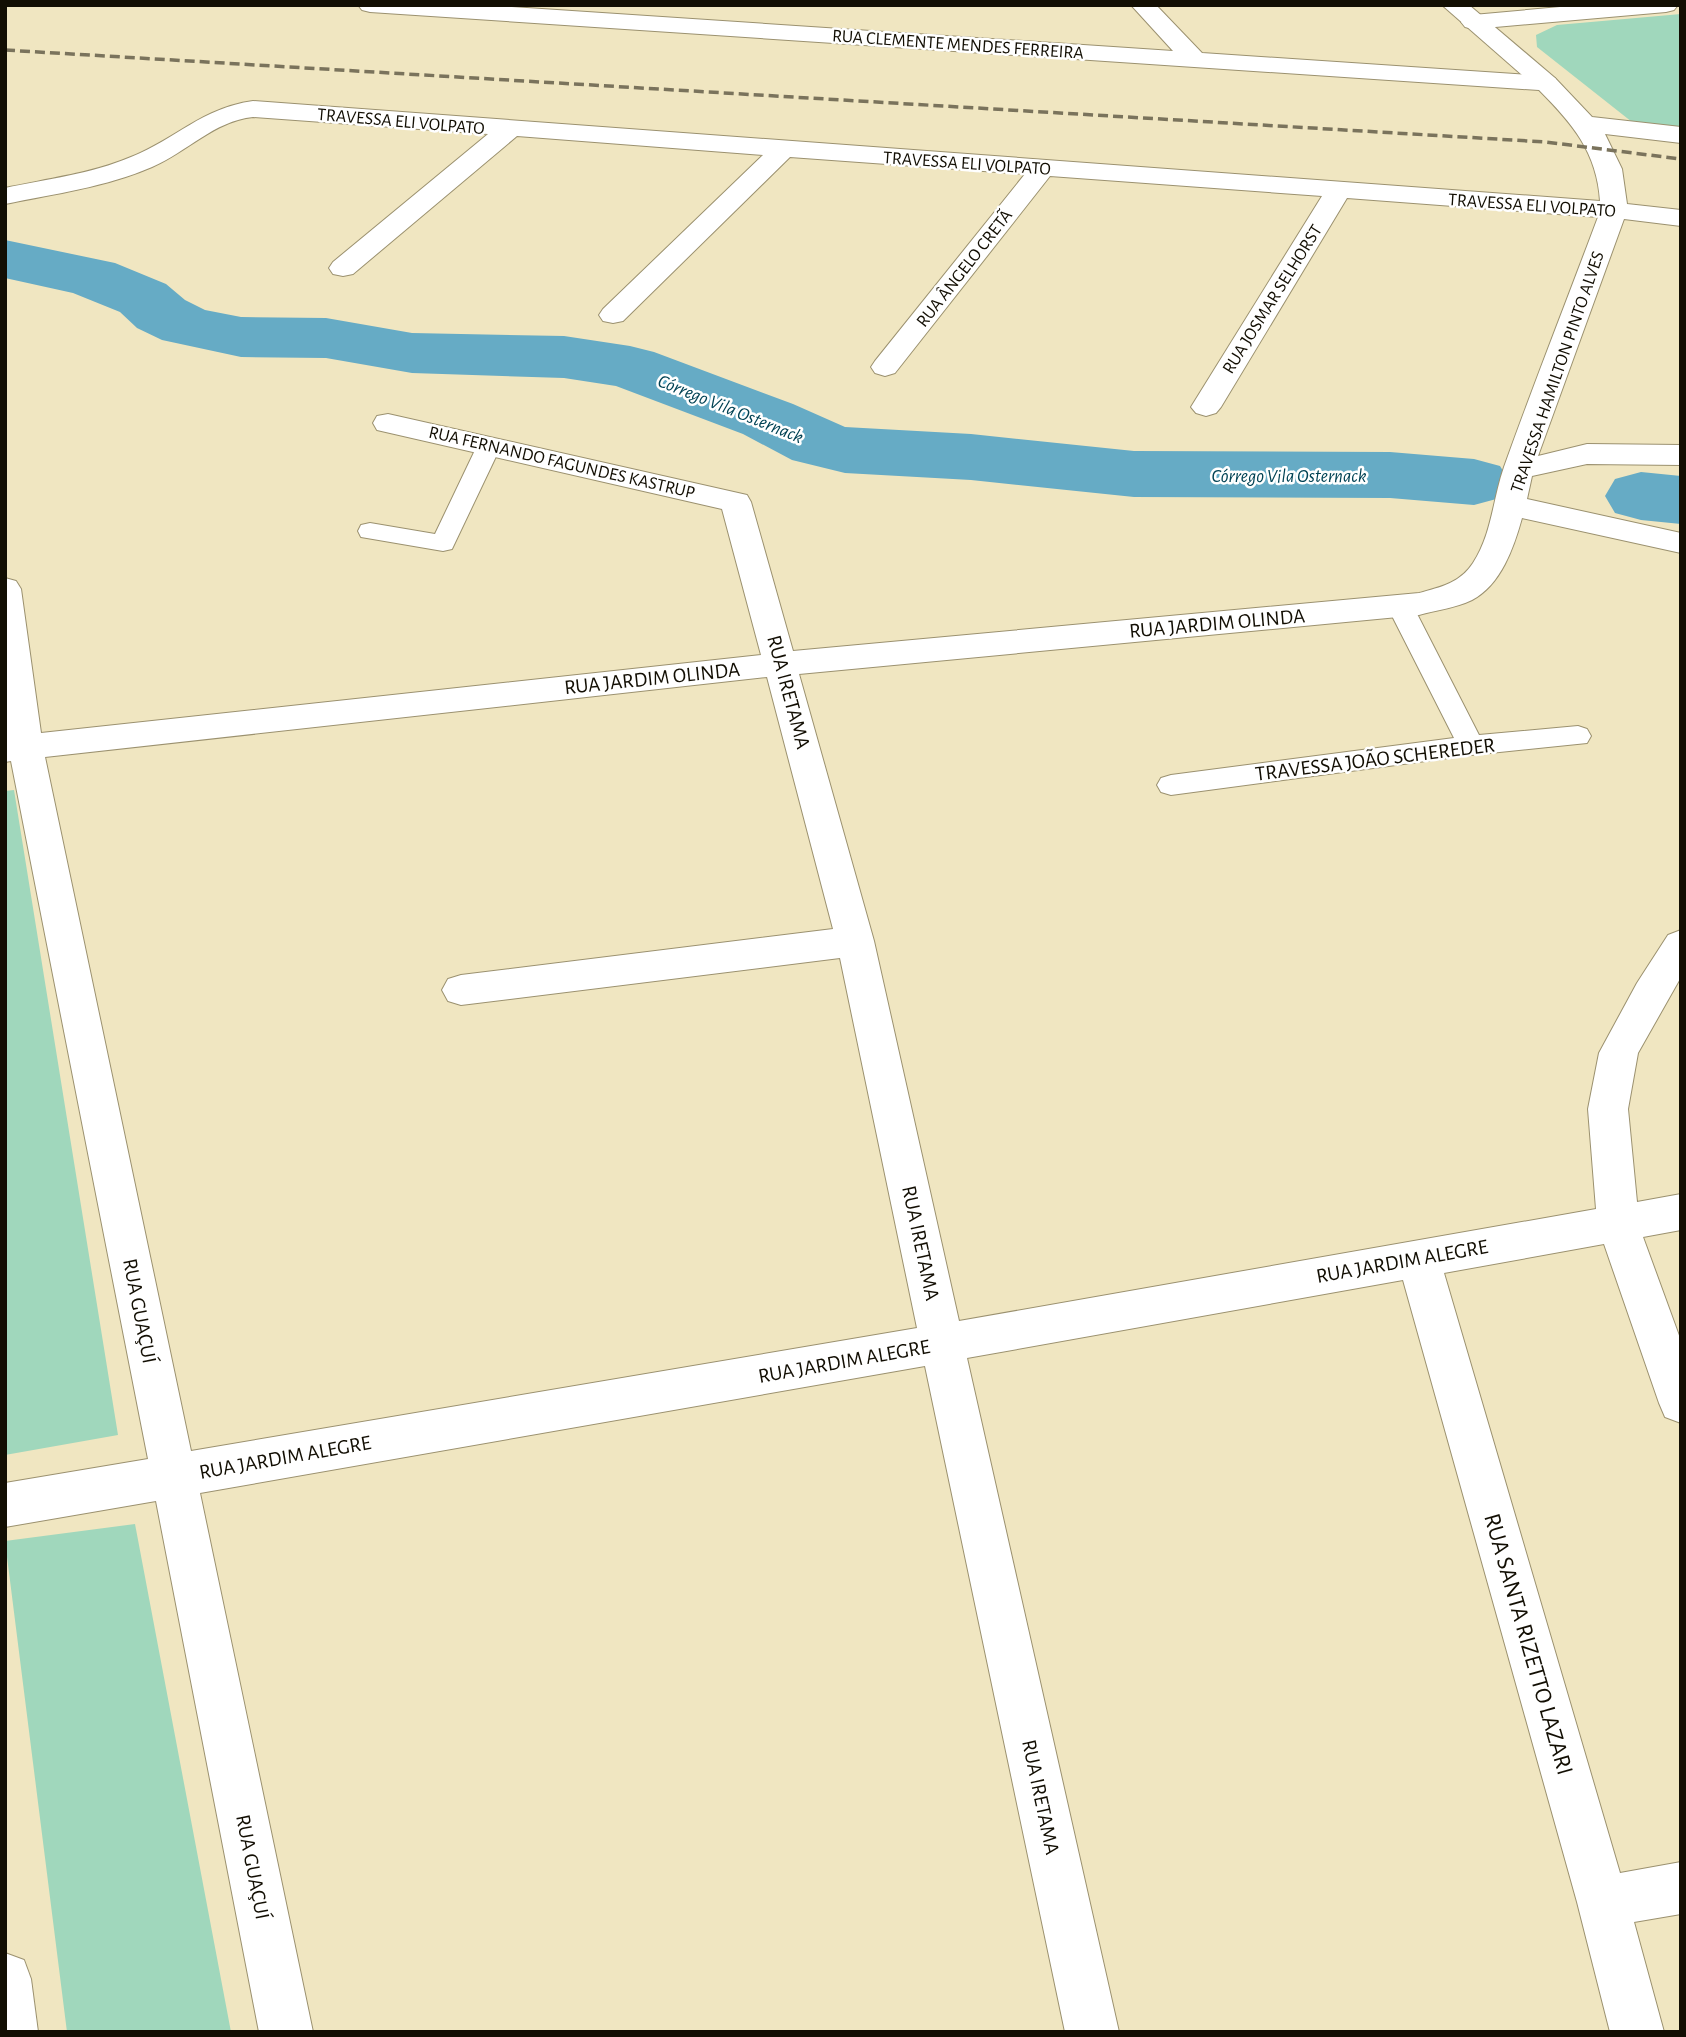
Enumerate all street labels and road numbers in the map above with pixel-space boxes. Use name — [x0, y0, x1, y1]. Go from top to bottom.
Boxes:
street label: RUA CLEMENTE MENDES FERREIRA — [832, 27, 1085, 63]
street label: TRAVESSA ELI VOLPATO — [316, 106, 485, 138]
street label: TRAVESSA ELI VOLPATO — [882, 149, 1051, 179]
street label: TRAVESSA ELI VOLPATO — [1447, 191, 1616, 221]
street label: RUA ÂNGELO CRETÃ — [911, 204, 1016, 331]
street label: RUA JOSMAR SELHORST — [1220, 222, 1326, 377]
street label: TRAVESSA HAMILTON PINTO ALVES — [1508, 249, 1608, 495]
street label: RUA FERNANDO FAGUNDES KASTRUP — [427, 424, 697, 502]
street label: RUA JARDIM OLINDA — [1128, 605, 1306, 642]
street label: RUA IRETAMA — [763, 633, 814, 751]
street label: RUA JARDIM OLINDA — [563, 659, 741, 698]
street label: TRAVESSA JOÃO SCHEREDER — [1254, 732, 1496, 785]
street label: RUA IRETAMA — [898, 1184, 943, 1303]
street label: RUA JARDIM ALEGRE — [1314, 1236, 1490, 1287]
street label: RUA GUAÇUÍ — [119, 1256, 162, 1366]
street label: RUA JARDIM ALEGRE — [756, 1336, 932, 1387]
street label: RUA JARDIM ALEGRE — [197, 1432, 373, 1483]
street label: RUA SANTA RIZETTO LAZARI — [1479, 1511, 1577, 1778]
street label: RUA IRETAMA — [1018, 1738, 1063, 1857]
street label: RUA GUAÇUÍ — [232, 1812, 275, 1922]

